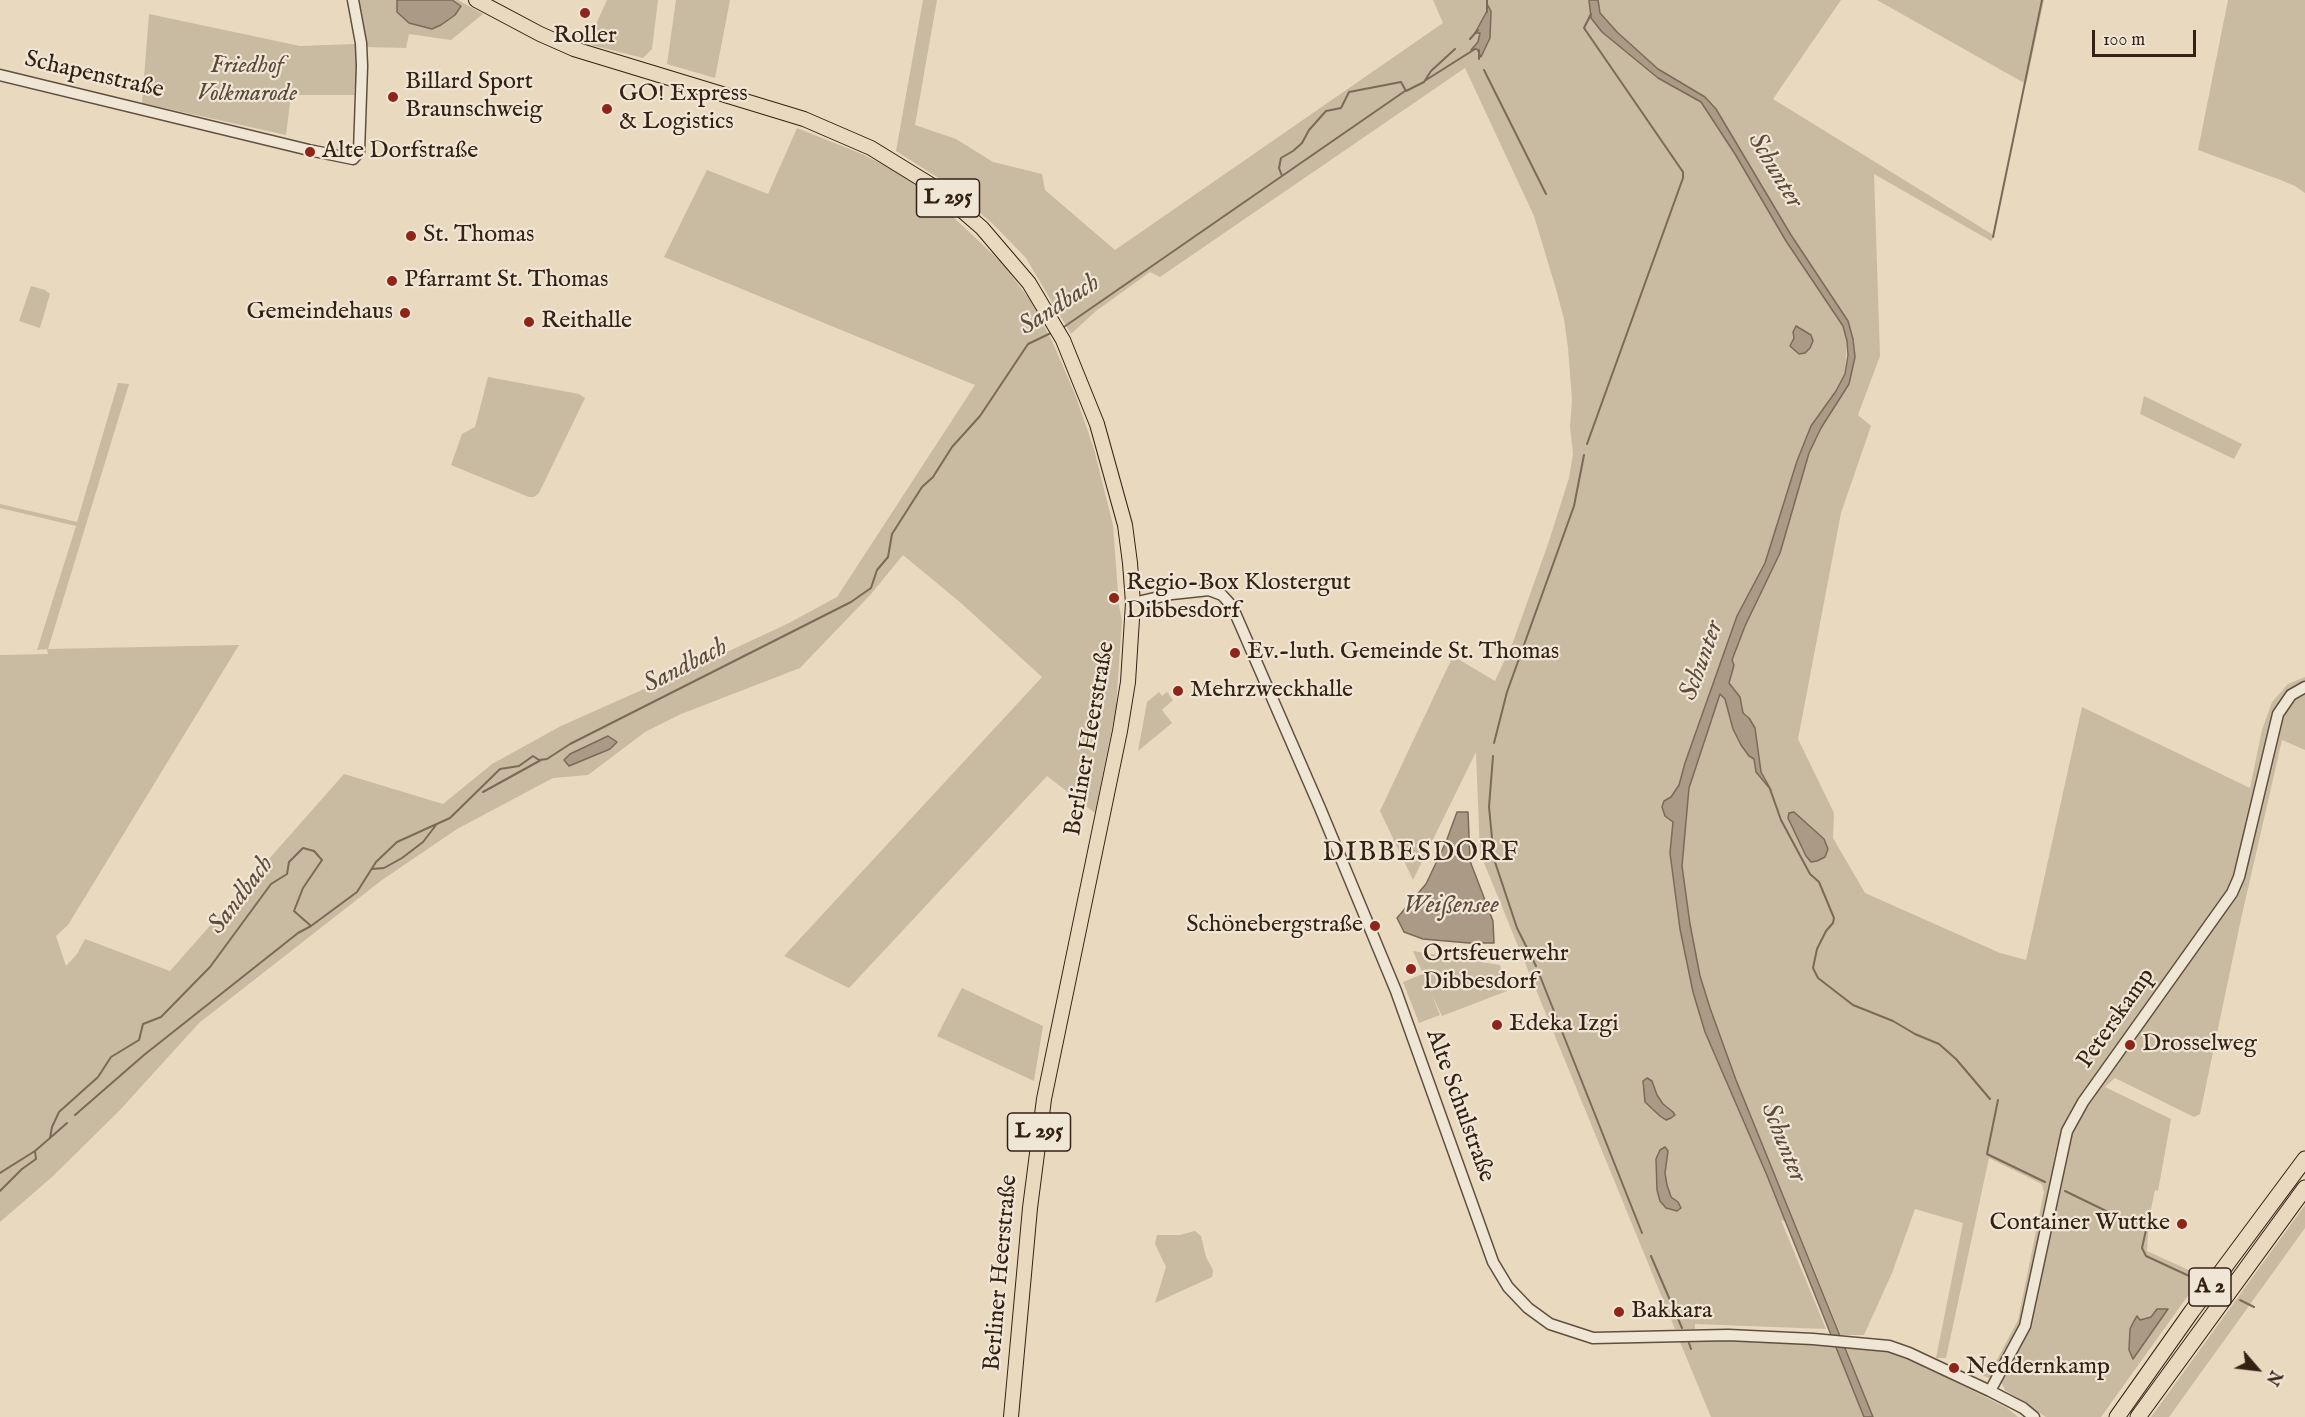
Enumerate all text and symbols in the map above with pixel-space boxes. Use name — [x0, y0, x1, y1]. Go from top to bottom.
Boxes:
marker: Roller — [578, 6, 592, 20]
scale bar — [2095, 18, 2198, 56]
place label: Roller — [553, 23, 617, 51]
text: 100 m — [2103, 29, 2145, 52]
street label: Schapenstraße — [22, 46, 166, 106]
park label: Friedhof Volkmarode — [197, 53, 297, 109]
place label: Billard Sport Braunschweig — [405, 69, 543, 125]
place label: GO! Express & Logistics — [619, 81, 748, 137]
marker: Billard Sport Braunschweig — [386, 90, 400, 104]
marker: GO! Express & Logistics — [600, 102, 614, 116]
water label: Schunter — [1739, 128, 1809, 214]
place label: Alte Dorfstraße — [322, 138, 478, 166]
marker: Alte Dorfstraße — [303, 145, 317, 159]
road number: L 295 — [916, 179, 980, 217]
place label: St. Thomas — [423, 222, 534, 250]
marker: St. Thomas — [404, 229, 418, 243]
place label: Pfarramt St. Thomas — [404, 267, 608, 295]
water label: Sandbach — [1014, 268, 1106, 344]
marker: Pfarramt St. Thomas — [385, 274, 399, 288]
place label: Gemeindehaus — [246, 299, 393, 327]
marker: Gemeindehaus — [398, 306, 412, 320]
place label: Reithalle — [541, 308, 632, 336]
marker: Reithalle — [522, 315, 536, 329]
place label: Regio-Box Klostergut Dibbesdorf — [1126, 570, 1351, 626]
marker: Regio-Box Klostergut Dibbesdorf — [1107, 591, 1121, 605]
water label: Schunter — [1674, 617, 1732, 705]
water label: Sandbach — [639, 633, 733, 701]
place label: Ev.-luth. Gemeinde St. Thomas — [1247, 639, 1559, 667]
street label: Berliner Heerstraße — [1060, 640, 1122, 838]
marker: Ev.-luth. Gemeinde St. Thomas — [1228, 646, 1242, 660]
place label: Mehrzweckhalle — [1190, 677, 1353, 705]
marker: Mehrzweckhalle — [1171, 684, 1185, 698]
district label: DIBBESDORF — [1322, 838, 1520, 870]
water label: Sandbach — [202, 851, 282, 941]
water label: Weißensee — [1403, 891, 1499, 923]
place label: Schönebergstraße — [1186, 912, 1363, 940]
marker: Schönebergstraße — [1368, 919, 1382, 933]
place label: Ortsfeuerwehr Dibbesdorf — [1423, 941, 1569, 997]
marker: Ortsfeuerwehr Dibbesdorf — [1404, 962, 1418, 976]
street label: Peterskamp — [2072, 963, 2162, 1075]
place label: Edeka Izgi — [1509, 1011, 1619, 1039]
marker: Edeka Izgi — [1490, 1018, 1504, 1032]
street label: Alte Schulstraße — [1418, 1026, 1500, 1186]
place label: Drosselweg — [2142, 1031, 2257, 1059]
marker: Drosselweg — [2123, 1038, 2137, 1052]
water label: Schunter — [1752, 1099, 1812, 1187]
road number: L 295 — [1008, 1113, 1070, 1151]
street label: Berliner Heerstraße — [979, 1174, 1025, 1372]
place label: Container Wuttke — [1989, 1210, 2170, 1238]
marker: Container Wuttke — [2175, 1217, 2189, 1231]
road number: A 2 — [2189, 1268, 2231, 1306]
place label: Bakkara — [1631, 1298, 1712, 1326]
marker: Bakkara — [1612, 1305, 1626, 1319]
north arrow — [2227, 1339, 2287, 1399]
place label: Neddernkamp — [1966, 1354, 2110, 1382]
marker: Neddernkamp — [1947, 1361, 1961, 1375]
text: N — [2261, 1367, 2285, 1388]

